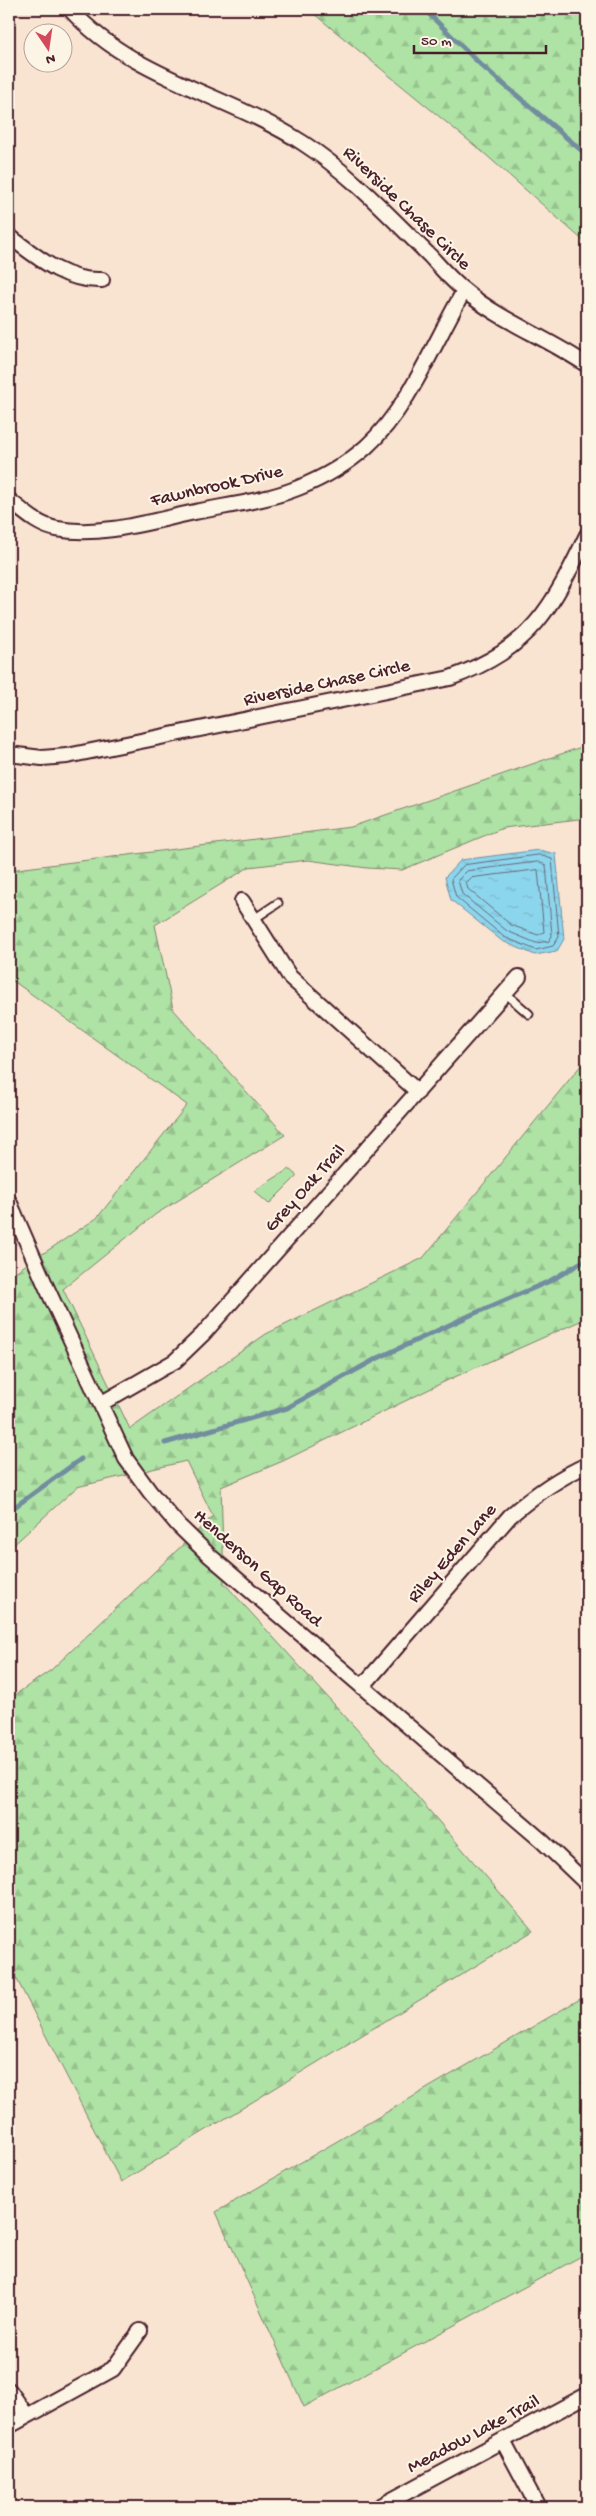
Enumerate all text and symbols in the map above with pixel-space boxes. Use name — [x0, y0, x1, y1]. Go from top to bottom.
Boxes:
north arrow — [22, 22, 72, 72]
scale bar — [414, 22, 546, 54]
text: 50 m — [421, 33, 452, 51]
text: N — [44, 49, 57, 68]
street label: Riverside Chase Circle — [337, 142, 475, 276]
street label: Fawnbrook Drive — [148, 461, 285, 514]
street label: Riverside Chase Circle — [242, 655, 412, 713]
street label: Grey Oak Trail — [261, 1140, 351, 1238]
street label: Riley Eden Lane — [403, 1499, 503, 1609]
street label: Henderson Gap Road — [188, 1505, 328, 1634]
street label: Meadow Lake Trail — [404, 2390, 544, 2480]

